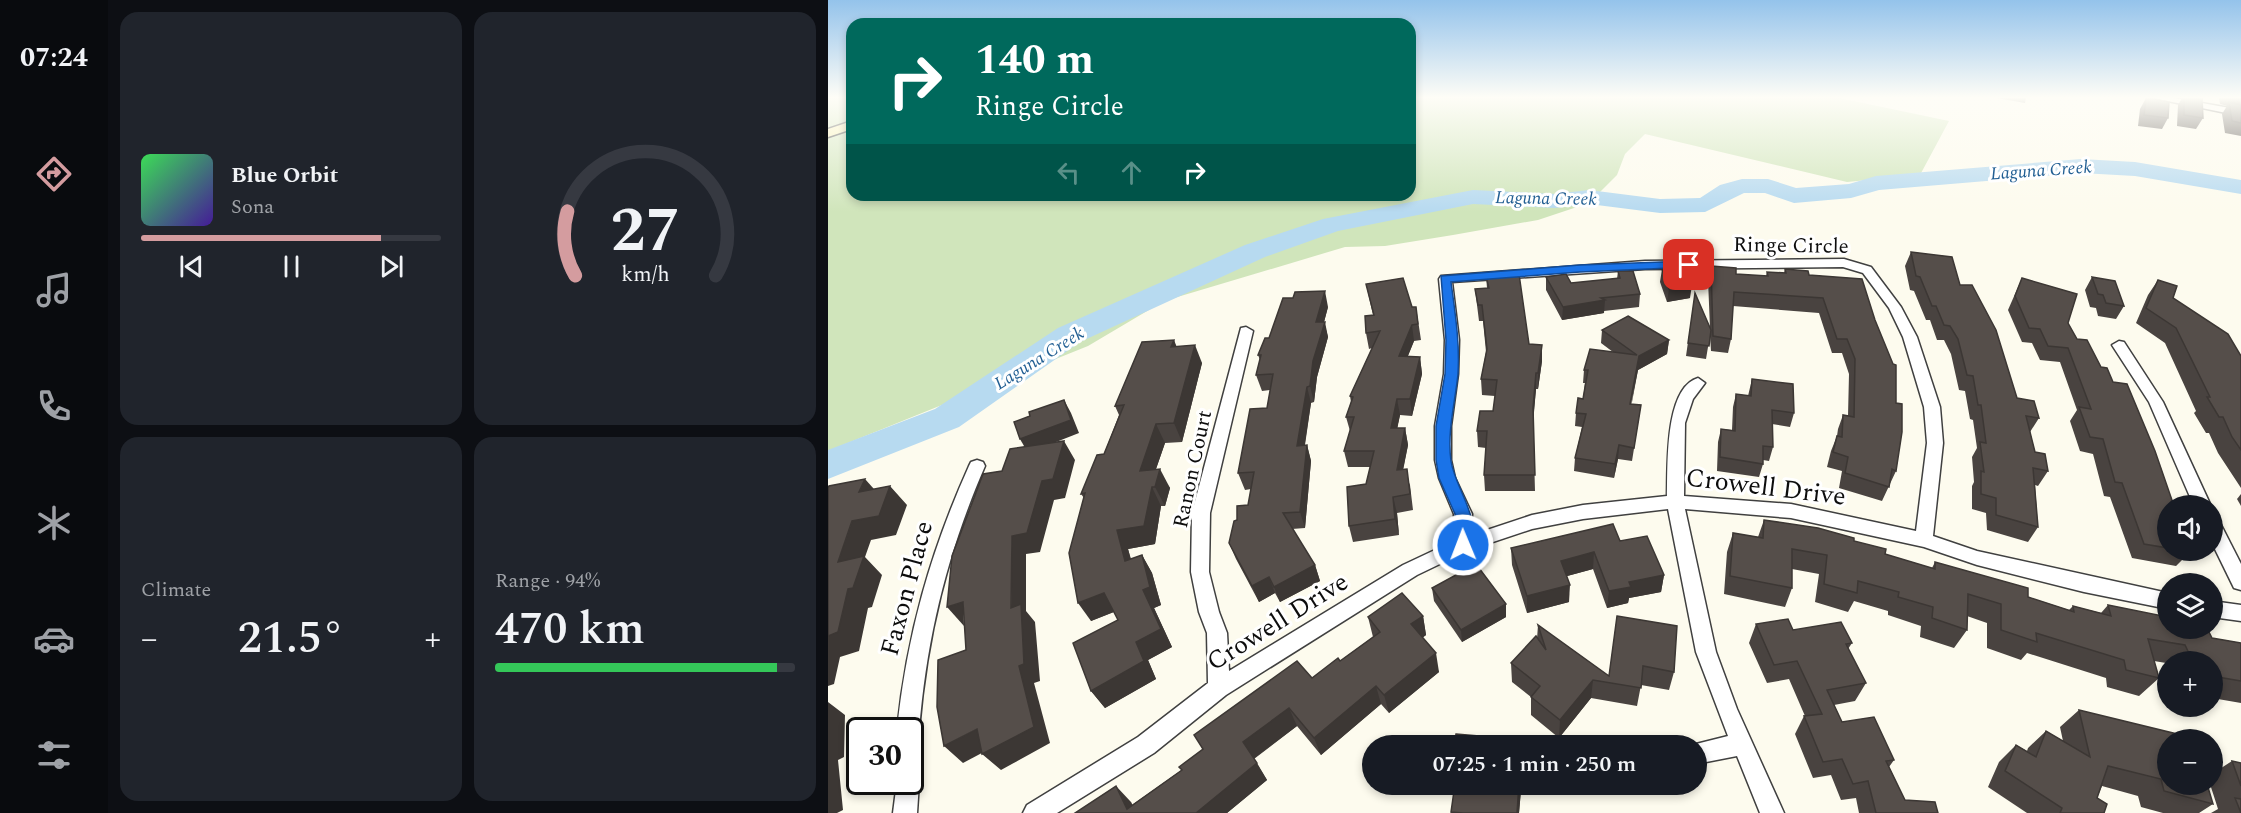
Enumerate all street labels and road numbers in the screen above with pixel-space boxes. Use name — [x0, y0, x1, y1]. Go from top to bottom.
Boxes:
street label: Ringe Circle — [1733, 229, 1849, 263]
street label: Ranon Court — [1165, 407, 1221, 531]
street label: Crowell Drive — [1684, 457, 1848, 517]
street label: Faxon Place — [870, 516, 944, 660]
street label: Crowell Drive — [1199, 562, 1356, 681]

